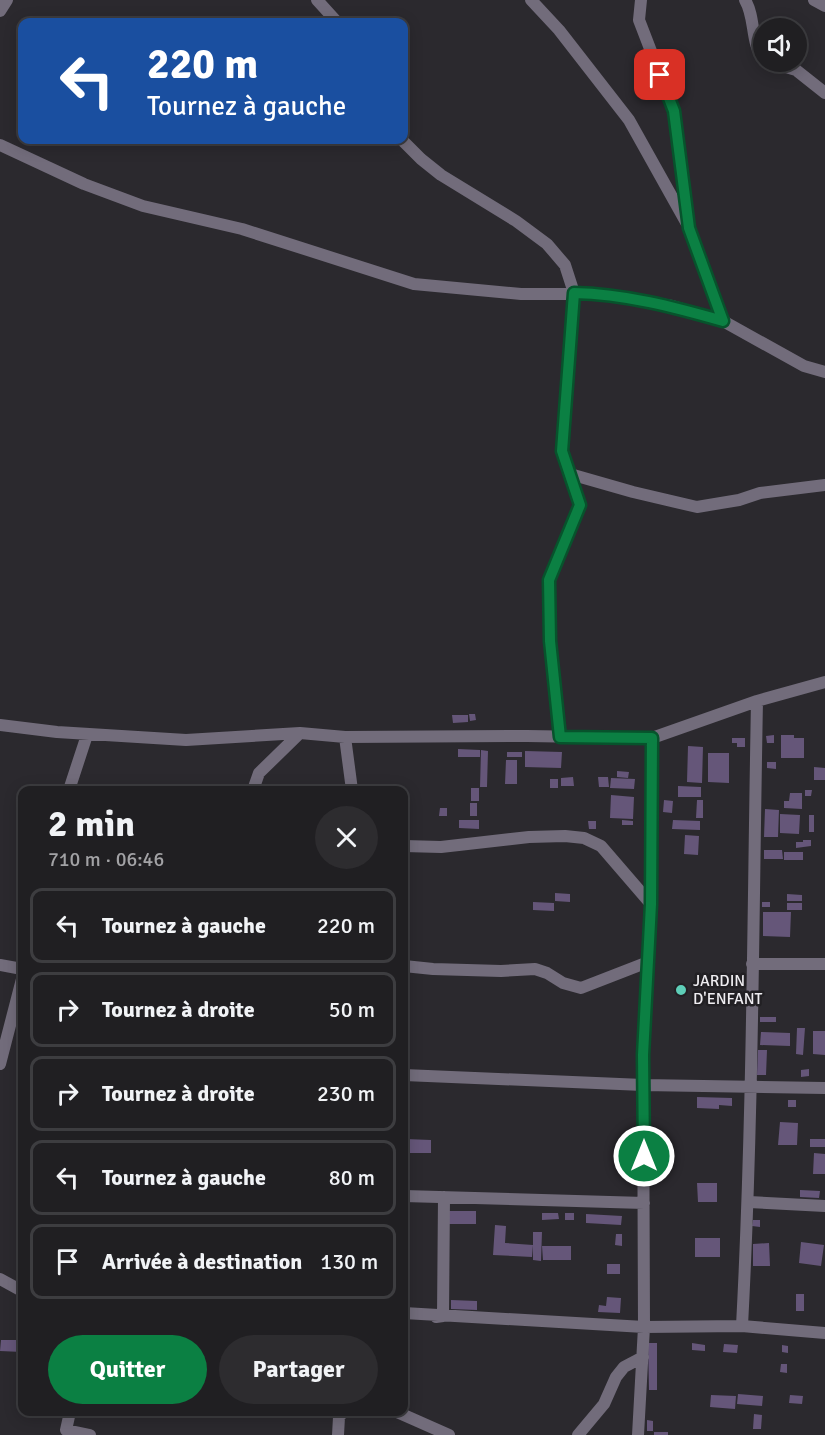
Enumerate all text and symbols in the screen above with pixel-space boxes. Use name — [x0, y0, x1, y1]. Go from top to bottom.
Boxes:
map controls — [753, 18, 807, 72]
button: sound — [753, 18, 807, 72]
text: 220 m — [147, 39, 258, 90]
icon: left — [48, 42, 126, 120]
pin — [634, 49, 685, 100]
icon: arrive — [643, 58, 676, 91]
text: Tournez à gauche — [147, 90, 346, 123]
text: 2 min — [48, 802, 135, 847]
button: close — [315, 806, 378, 869]
text: 710 m · 06:46 — [48, 847, 164, 872]
icon: left — [51, 909, 84, 942]
text: Tournez à gauche — [102, 912, 266, 939]
text: 220 m — [317, 912, 375, 939]
place label: JARDIN D'ENFANT — [693, 971, 763, 1009]
marker: JARDIN D'ENFANT — [674, 983, 688, 997]
icon: right — [51, 993, 84, 1026]
text: Tournez à droite — [102, 996, 255, 1023]
text: 50 m — [329, 996, 375, 1023]
icon: right — [51, 1077, 84, 1110]
text: Tournez à droite — [102, 1080, 255, 1107]
text: 230 m — [317, 1080, 375, 1107]
position arrow — [612, 1124, 676, 1188]
icon: left — [51, 1161, 84, 1194]
text: Tournez à gauche — [102, 1164, 266, 1191]
text: 80 m — [329, 1164, 375, 1191]
icon: arrive — [51, 1245, 84, 1278]
text: Arrivée à destination — [102, 1248, 302, 1275]
text: 130 m — [320, 1248, 378, 1275]
button: Quitter — [48, 1335, 207, 1404]
button: Partager — [219, 1335, 378, 1404]

